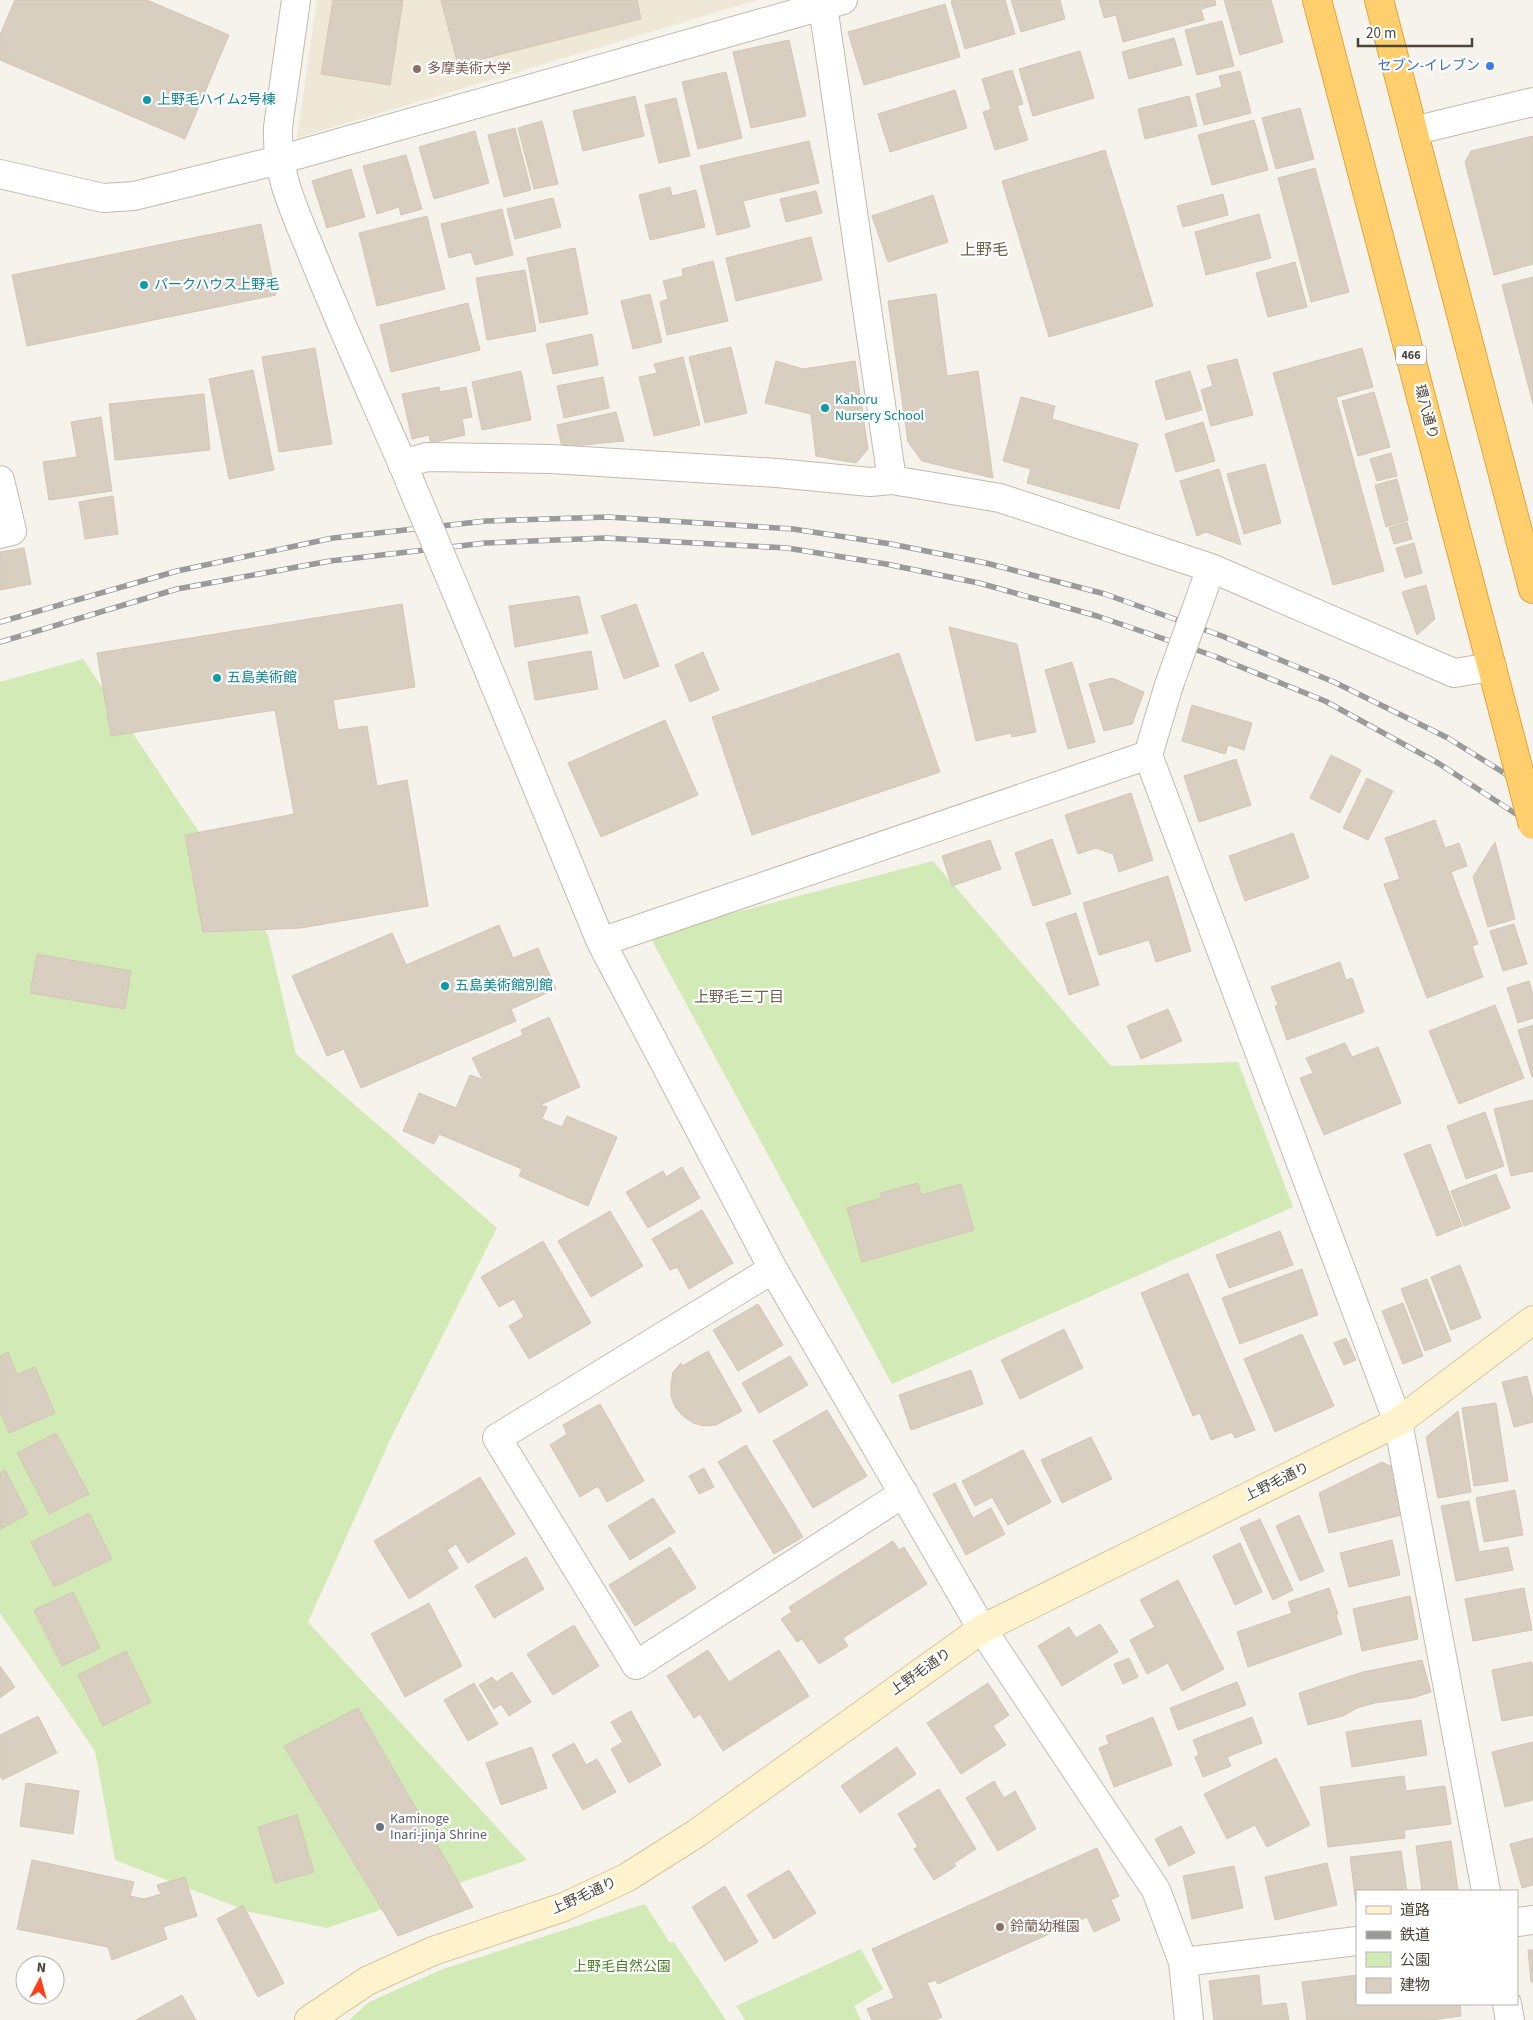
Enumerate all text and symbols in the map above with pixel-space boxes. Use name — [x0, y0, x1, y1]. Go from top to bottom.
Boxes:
scale bar — [1358, 15, 1472, 47]
text: 20 m — [1366, 23, 1396, 44]
place label: セブン-イレブン — [1378, 56, 1480, 76]
place label: 多摩美術大学 — [427, 59, 511, 79]
marker: セブン-イレブン — [1484, 60, 1496, 72]
marker: 多摩美術大学 — [411, 63, 423, 75]
place label: 上野毛ハイム2号棟 — [157, 90, 275, 110]
marker: 上野毛ハイム2号棟 — [141, 94, 153, 106]
district label: 上野毛 — [960, 239, 1008, 261]
place label: パークハウス上野毛 — [154, 275, 279, 295]
marker: パークハウス上野毛 — [138, 279, 150, 291]
road number: 466 — [1396, 346, 1426, 364]
street label: 環八通り — [1409, 382, 1443, 442]
place label: Kahoru Nursery School — [835, 390, 924, 426]
marker: Kahoru Nursery School — [819, 402, 831, 414]
place label: 五島美術館 — [227, 668, 297, 688]
marker: 五島美術館 — [211, 672, 223, 684]
place label: 五島美術館別館 — [455, 976, 553, 996]
marker: 五島美術館別館 — [439, 980, 451, 992]
district label: 上野毛三丁目 — [694, 987, 784, 1008]
street label: 上野毛通り — [1241, 1458, 1313, 1506]
street label: 上野毛通り — [887, 1644, 955, 1700]
place label: Kaminoge Inari-jinja Shrine — [390, 1809, 487, 1845]
marker: Kaminoge Inari-jinja Shrine — [374, 1821, 386, 1833]
street label: 上野毛通り — [548, 1873, 620, 1919]
legend — [1356, 1890, 1518, 2005]
text: 道路 — [1400, 1900, 1430, 1921]
place label: 鈴蘭幼稚園 — [1010, 1917, 1080, 1937]
marker: 鈴蘭幼稚園 — [994, 1921, 1006, 1933]
text: 鉄道 — [1400, 1925, 1430, 1946]
text: 公園 — [1400, 1950, 1430, 1971]
north arrow — [15, 1955, 65, 2005]
park label: 上野毛自然公園 — [573, 1957, 671, 1977]
text: N — [36, 1958, 47, 1978]
text: 建物 — [1400, 1975, 1430, 1996]

